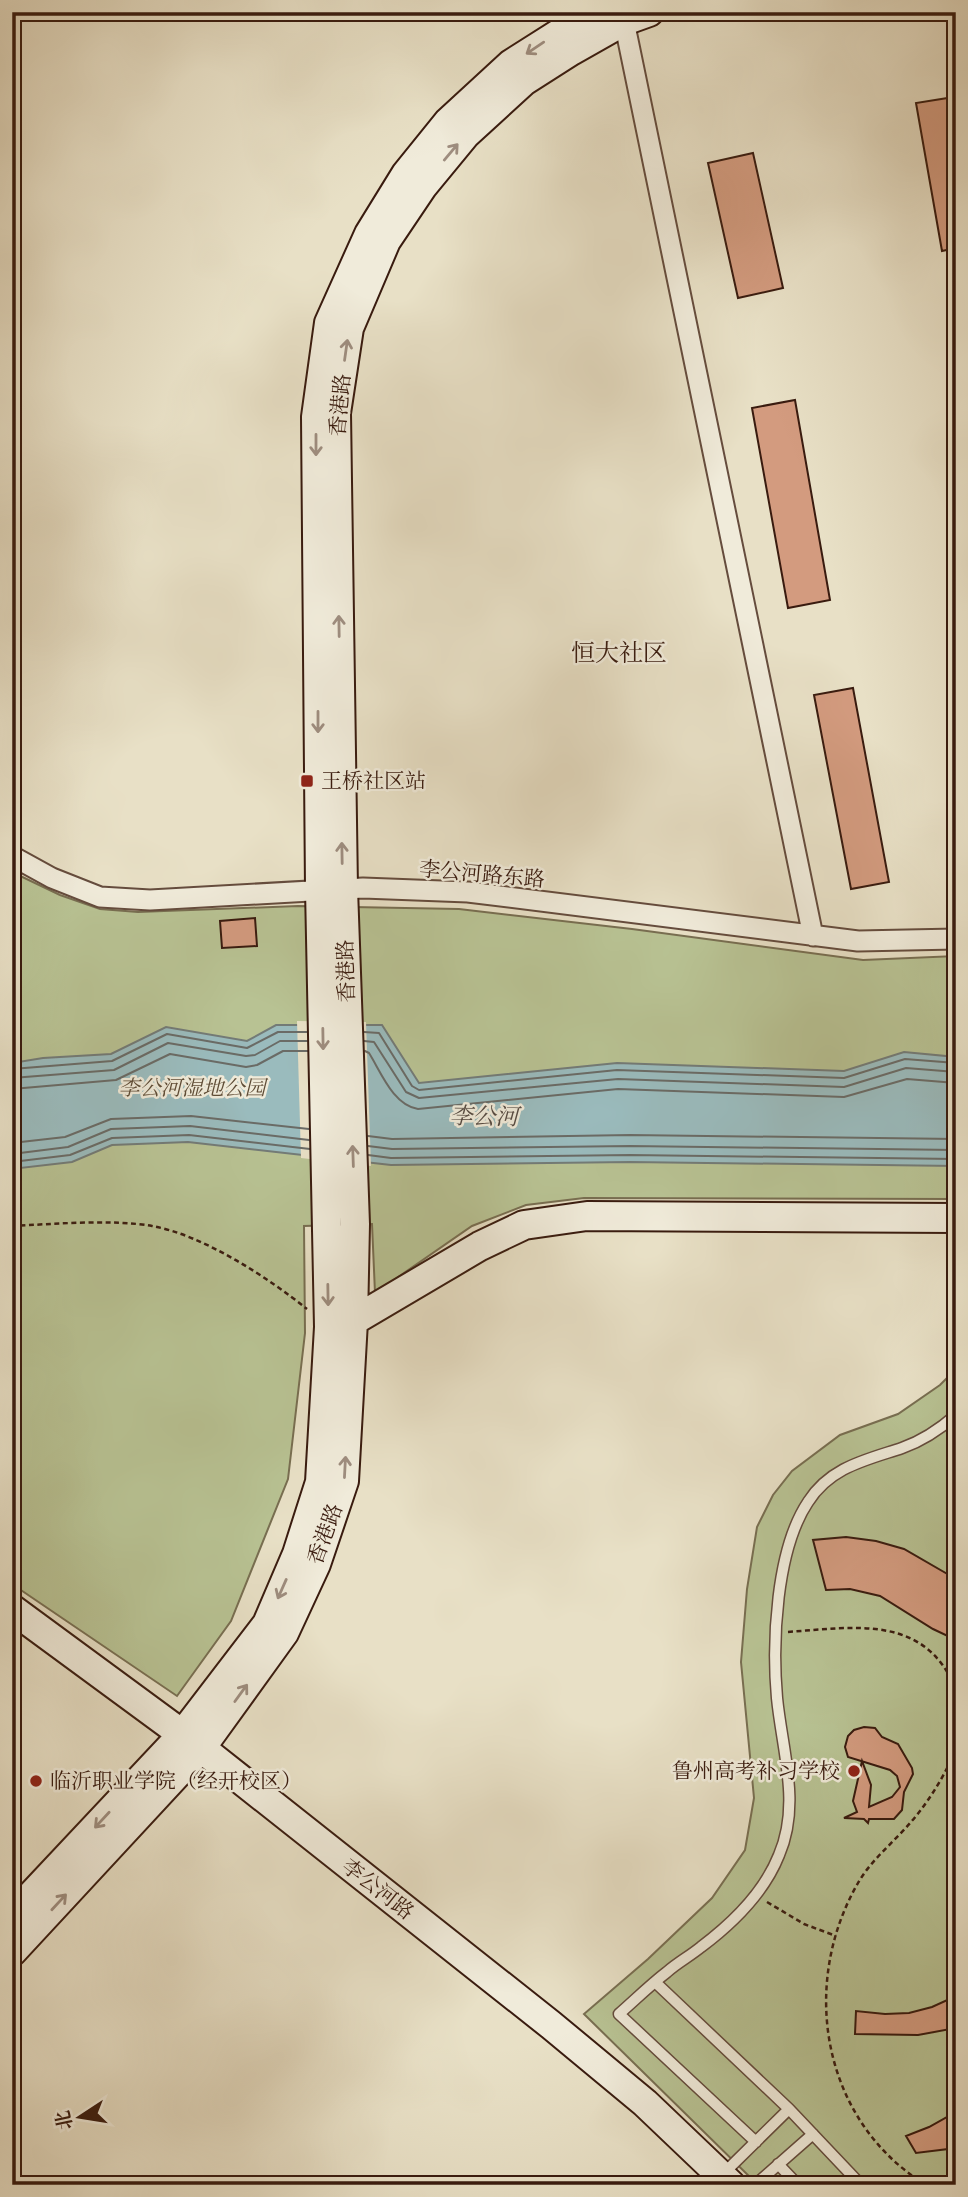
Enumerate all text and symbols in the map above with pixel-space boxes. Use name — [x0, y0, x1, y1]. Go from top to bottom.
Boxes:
one-way arrow — [525, 41, 545, 55]
one-way arrow — [444, 143, 459, 161]
one-way arrow — [340, 339, 353, 362]
street label: 香港路 — [325, 373, 358, 438]
one-way arrow — [309, 433, 323, 456]
one-way arrow — [332, 615, 346, 638]
district label: 恒大社区 — [571, 639, 667, 670]
one-way arrow — [311, 710, 325, 733]
place label: 王桥社区站 — [321, 769, 426, 796]
marker: 王桥社区站 — [299, 773, 315, 789]
one-way arrow — [335, 842, 349, 865]
street label: 李公河路东路 — [418, 857, 546, 894]
street label: 香港路 — [333, 939, 362, 1003]
one-way arrow — [316, 1027, 330, 1050]
park label: 李公河湿地公园 — [119, 1076, 268, 1103]
water label: 李公河 — [449, 1102, 523, 1133]
one-way arrow — [346, 1145, 359, 1168]
one-way arrow — [322, 1283, 335, 1306]
one-way arrow — [339, 1455, 352, 1478]
street label: 香港路 — [303, 1500, 350, 1569]
one-way arrow — [275, 1578, 288, 1599]
one-way arrow — [234, 1684, 248, 1703]
place label: 鲁州高考补习学校 — [672, 1759, 840, 1786]
marker: 鲁州高考补习学校 — [846, 1763, 862, 1779]
place label: 临沂职业学院（经开校区） — [50, 1769, 302, 1796]
marker: 临沂职业学院（经开校区） — [28, 1773, 44, 1789]
one-way arrow — [94, 1811, 111, 1829]
street label: 李公河路 — [336, 1854, 418, 1927]
one-way arrow — [50, 1894, 67, 1911]
north arrow — [46, 2082, 116, 2152]
text: 北 — [52, 2108, 79, 2132]

